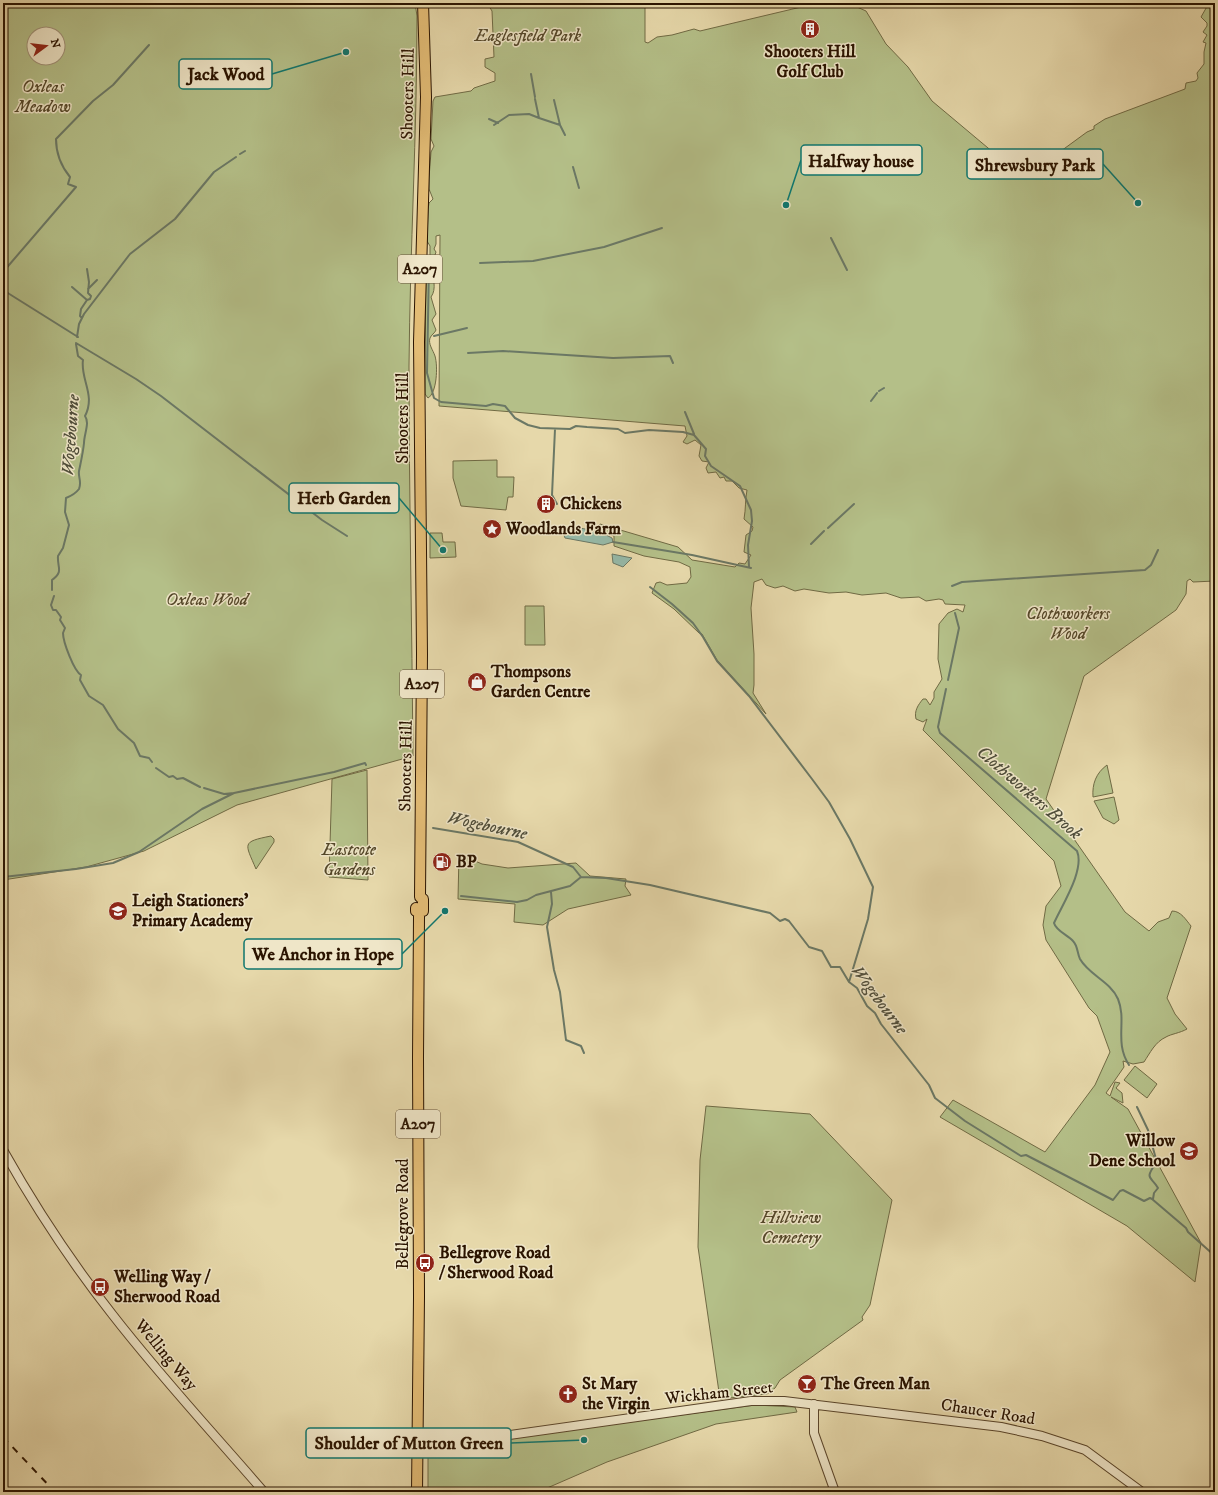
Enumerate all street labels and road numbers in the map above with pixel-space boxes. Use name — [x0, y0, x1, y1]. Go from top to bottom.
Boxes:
street label: Shooters Hill — [396, 48, 420, 140]
road number: A207 — [398, 255, 442, 283]
street label: Shooters Hill — [392, 372, 414, 464]
road number: A207 — [400, 670, 444, 698]
street label: Shooters Hill — [394, 720, 418, 812]
road number: A207 — [396, 1110, 440, 1138]
street label: Bellegrove Road — [392, 1158, 414, 1270]
street label: Welling Way — [129, 1314, 203, 1396]
street label: Wickham Street — [663, 1376, 775, 1410]
street label: Chaucer Road — [939, 1394, 1037, 1430]

